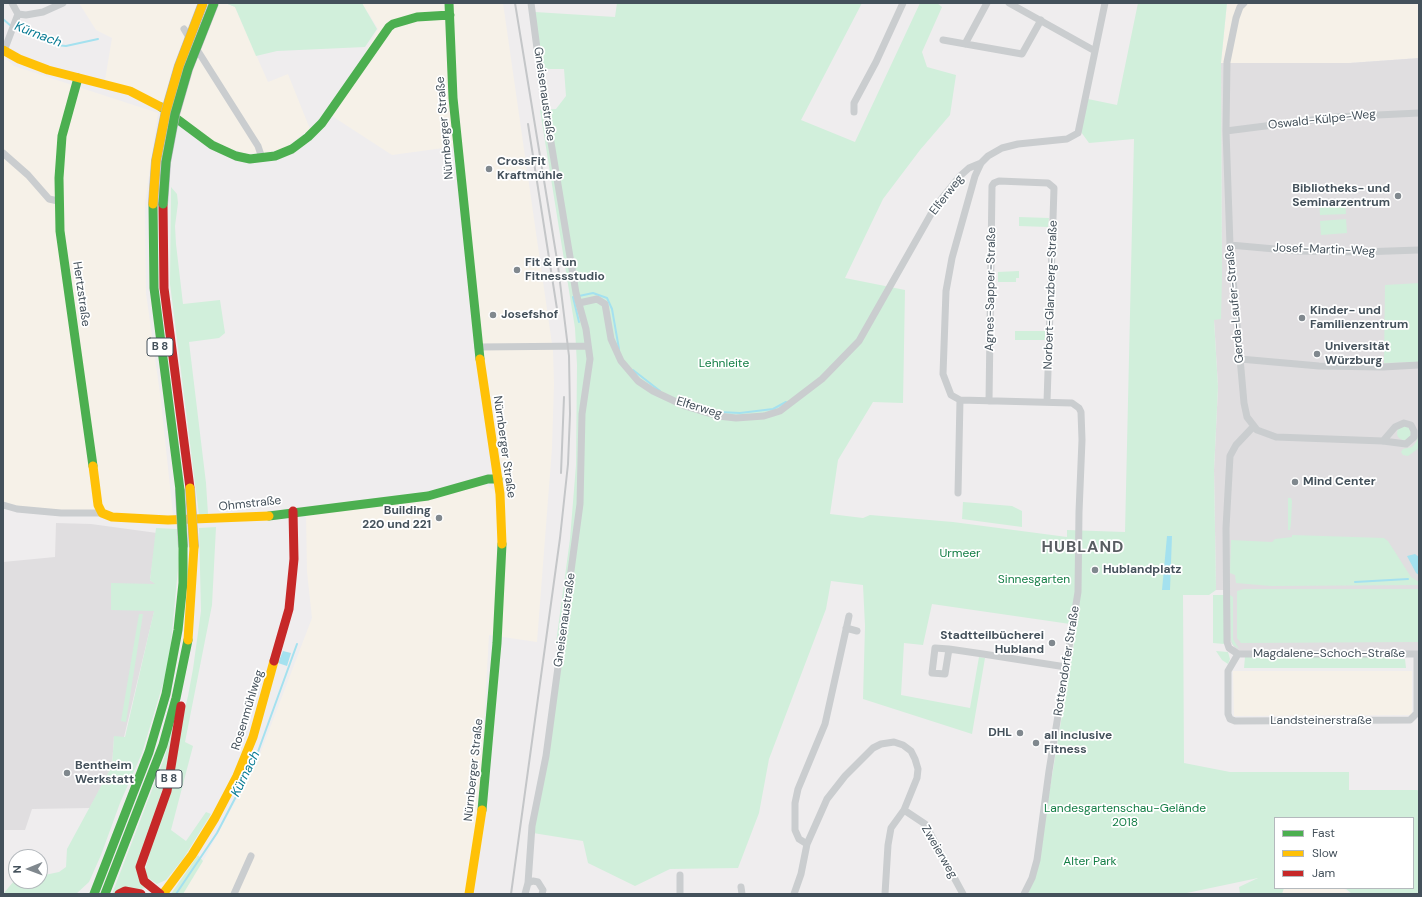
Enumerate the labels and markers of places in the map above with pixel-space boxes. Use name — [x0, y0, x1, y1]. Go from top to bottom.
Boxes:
place label: CrossFit Kraftmühle — [497, 155, 563, 183]
marker: CrossFit Kraftmühle — [484, 164, 494, 174]
place label: Bibliotheks- und Seminarzentrum — [1292, 182, 1390, 210]
marker: Bibliotheks- und Seminarzentrum — [1393, 191, 1403, 201]
place label: Fit & Fun Fitnessstudio — [525, 256, 605, 284]
marker: Fit & Fun Fitnessstudio — [512, 265, 522, 275]
place label: Kinder- und Familienzentrum — [1310, 304, 1408, 332]
place label: Josefshof — [501, 308, 558, 322]
marker: Josefshof — [488, 310, 498, 320]
marker: Kinder- und Familienzentrum — [1297, 313, 1307, 323]
place label: Universität Würzburg — [1325, 340, 1390, 368]
marker: Universität Würzburg — [1312, 349, 1322, 359]
place label: Mind Center — [1303, 475, 1376, 489]
marker: Mind Center — [1290, 477, 1300, 487]
place label: Building 220 und 221 — [362, 504, 431, 532]
marker: Building 220 und 221 — [434, 513, 444, 523]
place label: Hublandplatz — [1103, 563, 1181, 577]
marker: Hublandplatz — [1090, 565, 1100, 575]
place label: Stadtteilbücherei Hubland — [940, 629, 1044, 657]
marker: Stadtteilbücherei Hubland — [1047, 638, 1057, 648]
place label: DHL — [988, 726, 1012, 740]
marker: DHL — [1015, 728, 1025, 738]
place label: all inclusive Fitness — [1044, 729, 1112, 757]
marker: all inclusive Fitness — [1031, 738, 1041, 748]
place label: Bentheim Werkstatt — [75, 759, 134, 787]
marker: Bentheim Werkstatt — [62, 768, 72, 778]

